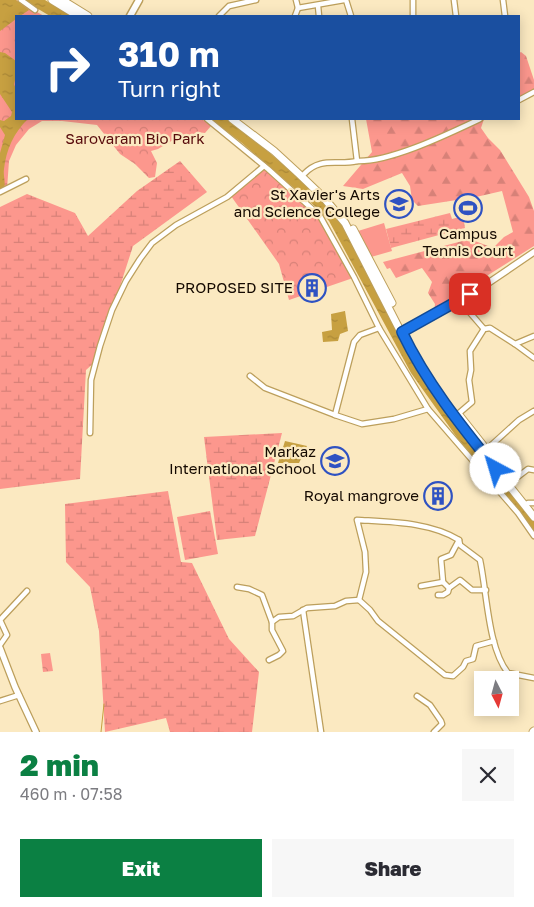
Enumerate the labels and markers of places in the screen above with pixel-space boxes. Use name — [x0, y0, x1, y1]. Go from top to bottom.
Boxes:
place label: St Xavier's Arts and Science College — [234, 185, 380, 220]
school or university icon: St Xavier's Arts and Science College — [384, 189, 414, 219]
sports icon: Campus Tennis Court — [453, 193, 483, 223]
place label: Campus Tennis Court — [422, 224, 514, 259]
building icon: PROPOSED SITE — [297, 273, 327, 303]
pin — [449, 273, 491, 315]
place label: PROPOSED SITE — [175, 278, 293, 296]
place label: Markaz International School — [169, 442, 316, 477]
school or university icon: Markaz International School — [320, 446, 350, 476]
building icon: Royal mangrove — [423, 481, 453, 511]
place label: Royal mangrove — [304, 486, 419, 504]

